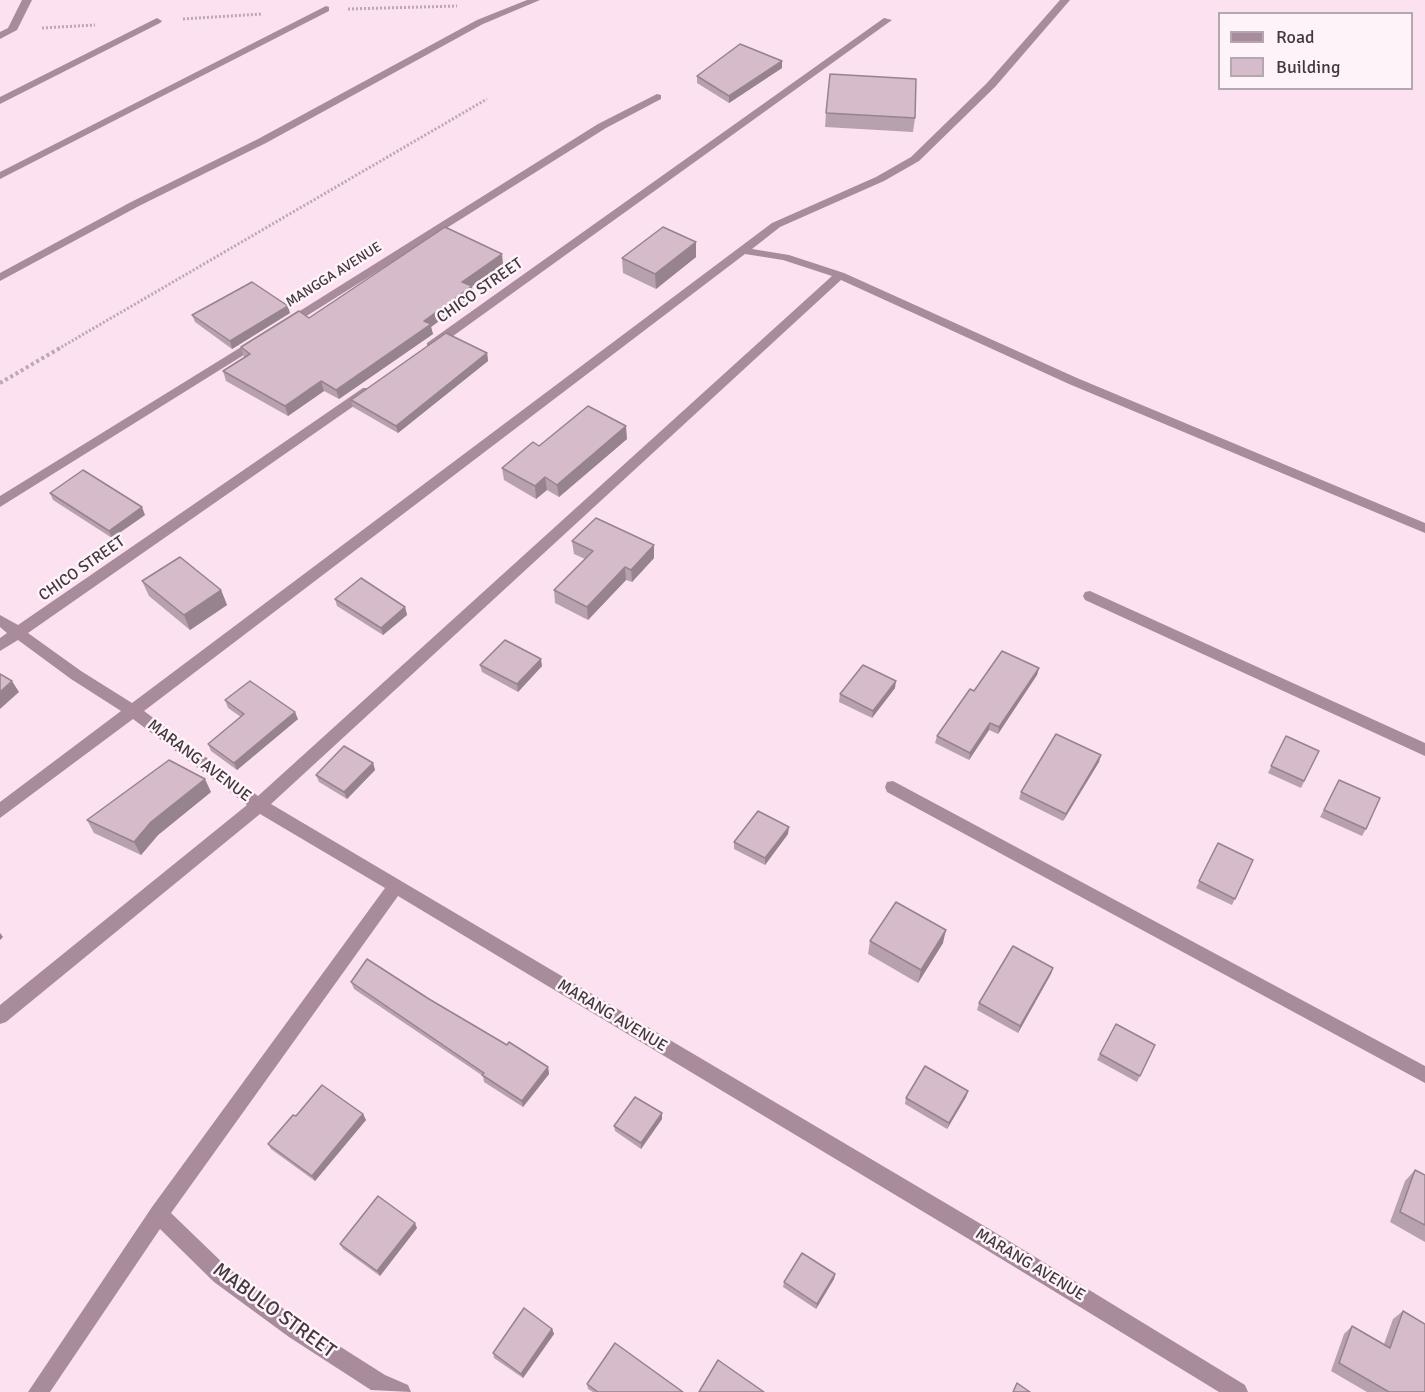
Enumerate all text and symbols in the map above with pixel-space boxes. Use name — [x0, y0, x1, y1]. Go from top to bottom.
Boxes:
legend — [1218, 12, 1413, 90]
text: Road — [1276, 26, 1315, 48]
text: Building — [1276, 56, 1340, 78]
street label: MANGGA AVENUE — [283, 239, 385, 311]
street label: CHICO STREET — [433, 254, 527, 328]
street label: CHICO STREET — [35, 532, 129, 606]
street label: MARANG AVENUE — [143, 716, 255, 806]
street label: MARANG AVENUE — [554, 976, 670, 1056]
street label: MARANG AVENUE — [972, 1225, 1088, 1305]
street label: MABULO STREET — [208, 1258, 340, 1364]

